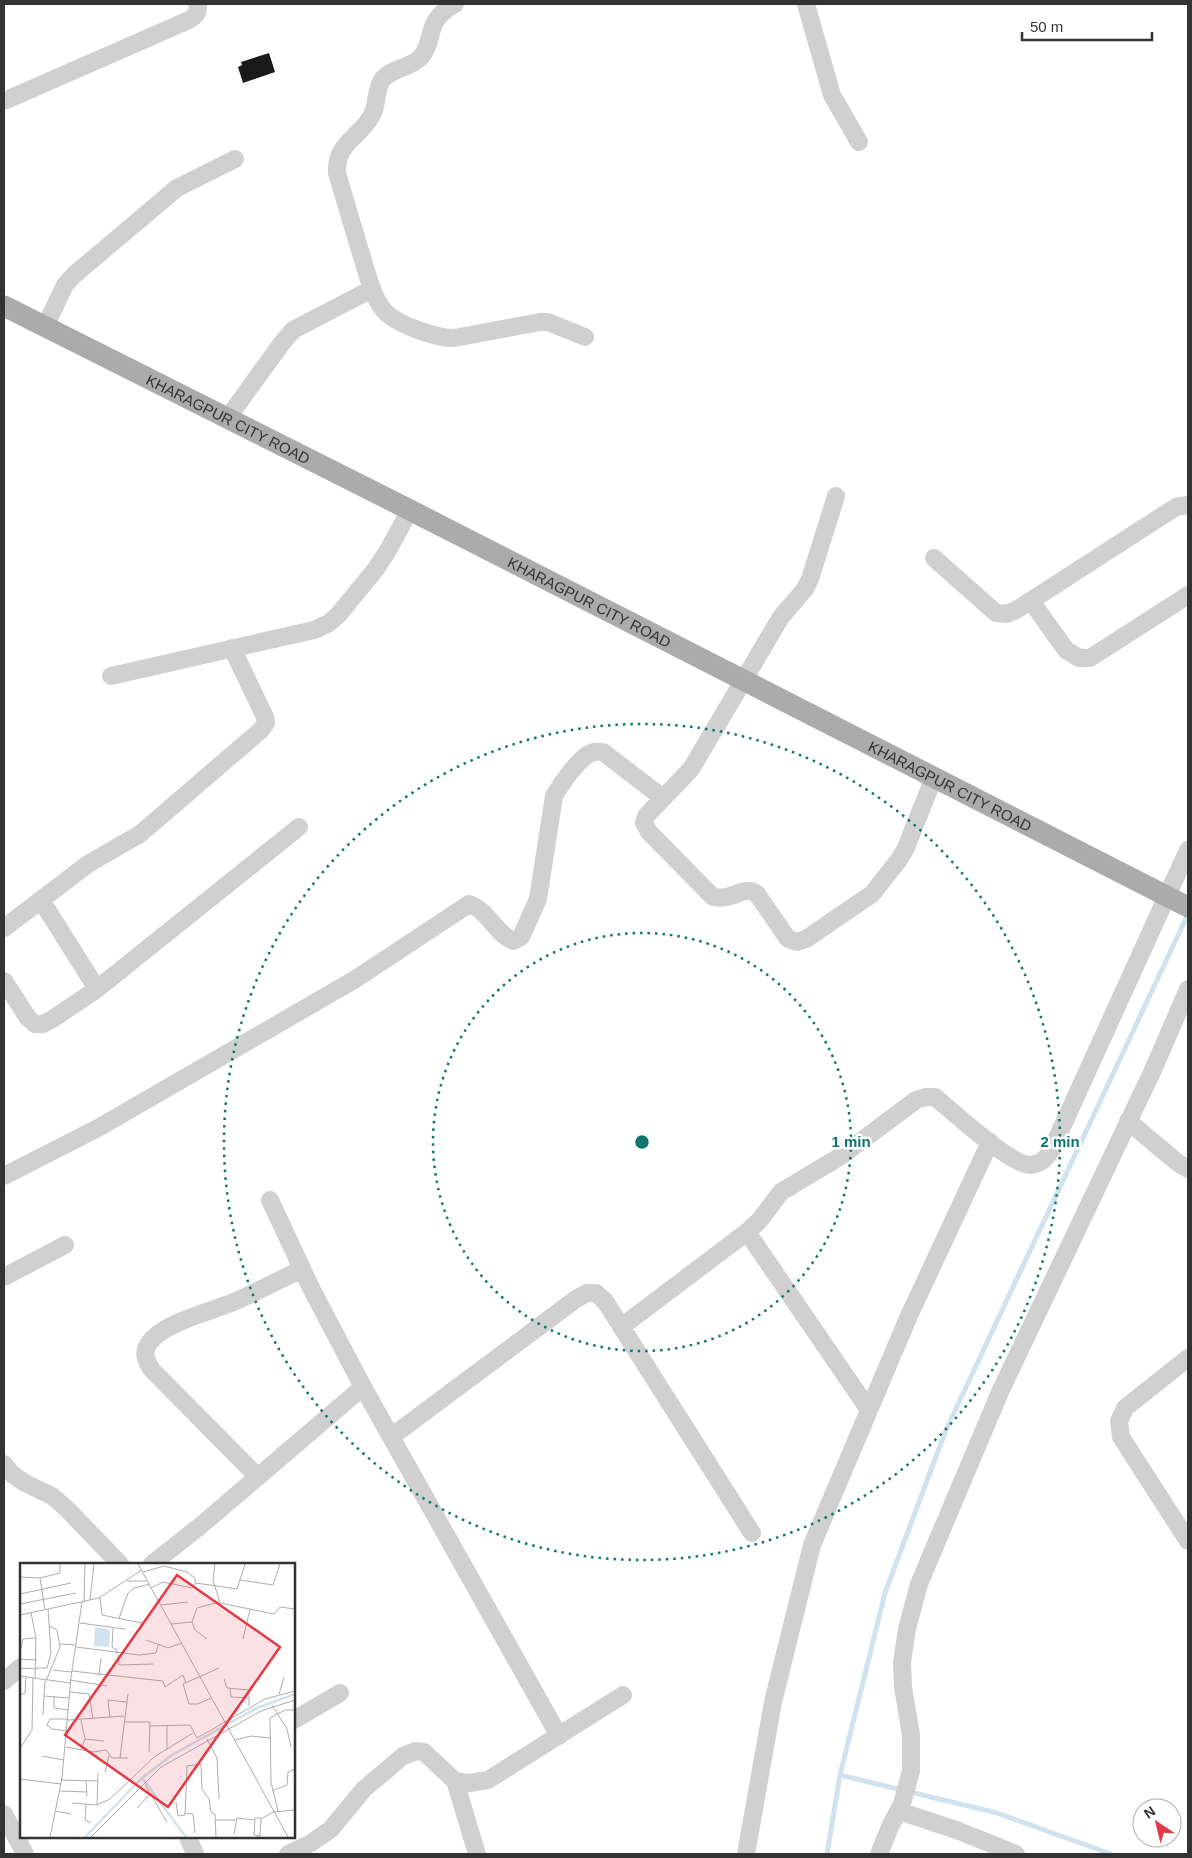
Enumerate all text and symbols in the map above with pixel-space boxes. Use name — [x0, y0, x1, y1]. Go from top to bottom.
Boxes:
scale bar — [1022, 10, 1152, 42]
text: 50 m — [1030, 18, 1063, 35]
street label: KHARAGPUR CITY ROAD — [144, 371, 313, 467]
street label: KHARAGPUR CITY ROAD — [505, 553, 674, 650]
street label: KHARAGPUR CITY ROAD — [866, 737, 1035, 834]
centre of rings — [633, 1133, 651, 1151]
text: 1 min — [831, 1133, 871, 1150]
text: 2 min — [1040, 1133, 1080, 1150]
inset map — [20, 1563, 295, 1838]
north arrow — [1132, 1798, 1182, 1848]
text: N — [1141, 1803, 1158, 1822]

